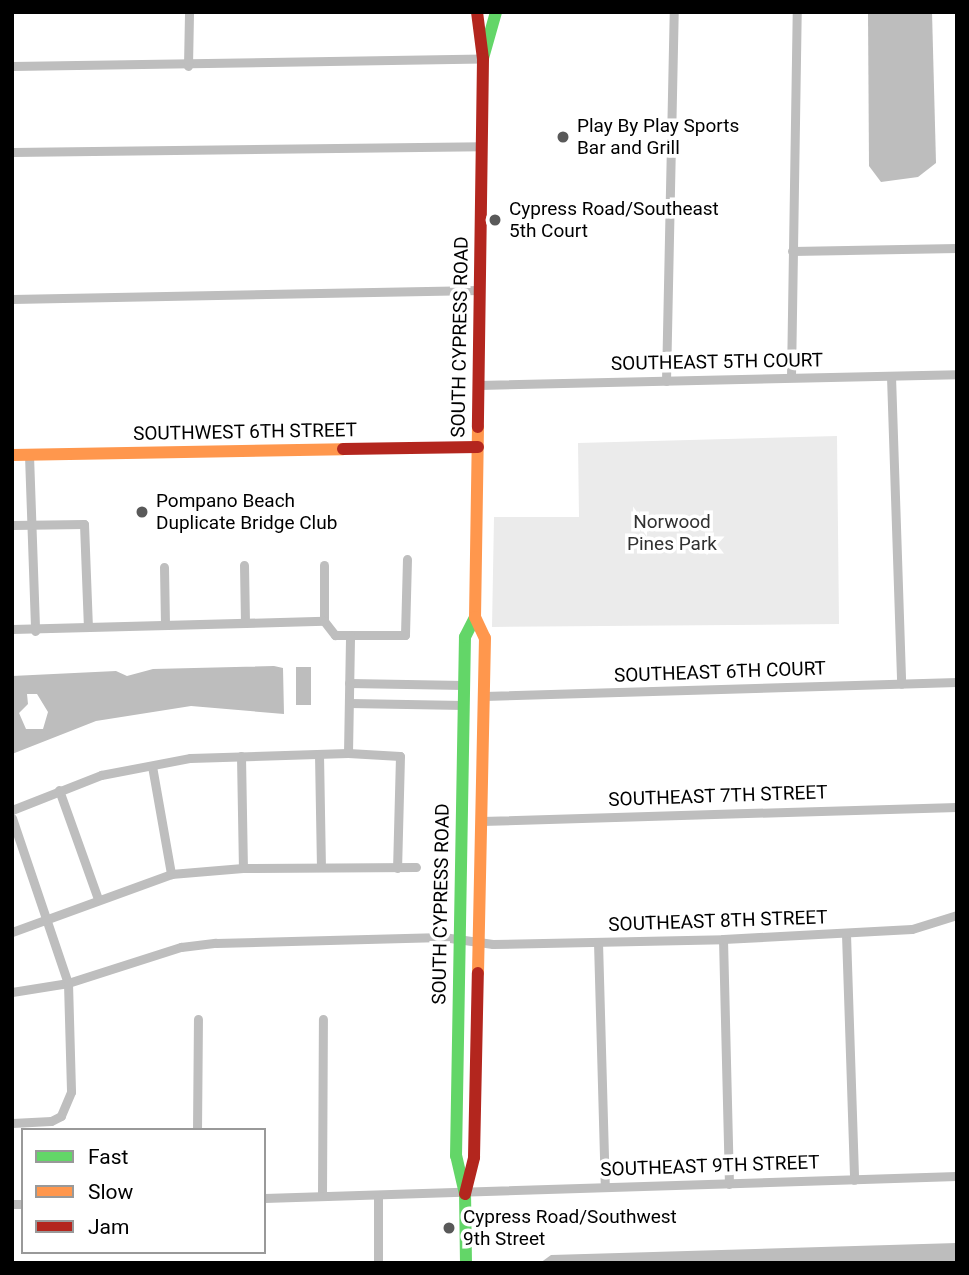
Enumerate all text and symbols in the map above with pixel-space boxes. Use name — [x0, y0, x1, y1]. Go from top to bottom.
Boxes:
place label: Play By Play Sports Bar and Grill — [577, 115, 739, 159]
marker: Play By Play Sports Bar and Grill — [555, 129, 571, 145]
place label: Cypress Road/Southeast 5th Court — [509, 198, 719, 242]
marker: Cypress Road/Southeast 5th Court — [487, 212, 503, 228]
street label: SOUTH CYPRESS ROAD — [447, 236, 473, 438]
street label: SOUTHEAST 5TH COURT — [611, 349, 823, 375]
street label: SOUTHWEST 6TH STREET — [133, 419, 357, 445]
place label: Pompano Beach Duplicate Bridge Club — [156, 490, 337, 534]
marker: Pompano Beach Duplicate Bridge Club — [134, 504, 150, 520]
park label: Norwood Pines Park — [627, 511, 717, 555]
street label: SOUTHEAST 6TH COURT — [613, 657, 827, 687]
street label: SOUTHEAST 7TH STREET — [608, 781, 828, 811]
street label: SOUTH CYPRESS ROAD — [428, 803, 454, 1005]
street label: SOUTHEAST 8TH STREET — [608, 906, 828, 936]
legend — [21, 1128, 266, 1254]
text: Fast — [88, 1145, 128, 1169]
street label: SOUTHEAST 9TH STREET — [600, 1151, 820, 1181]
text: Slow — [88, 1180, 133, 1204]
place label: Cypress Road/Southwest 9th Street — [463, 1206, 677, 1250]
text: Jam — [88, 1215, 129, 1239]
marker: Cypress Road/Southwest 9th Street — [441, 1220, 457, 1236]

